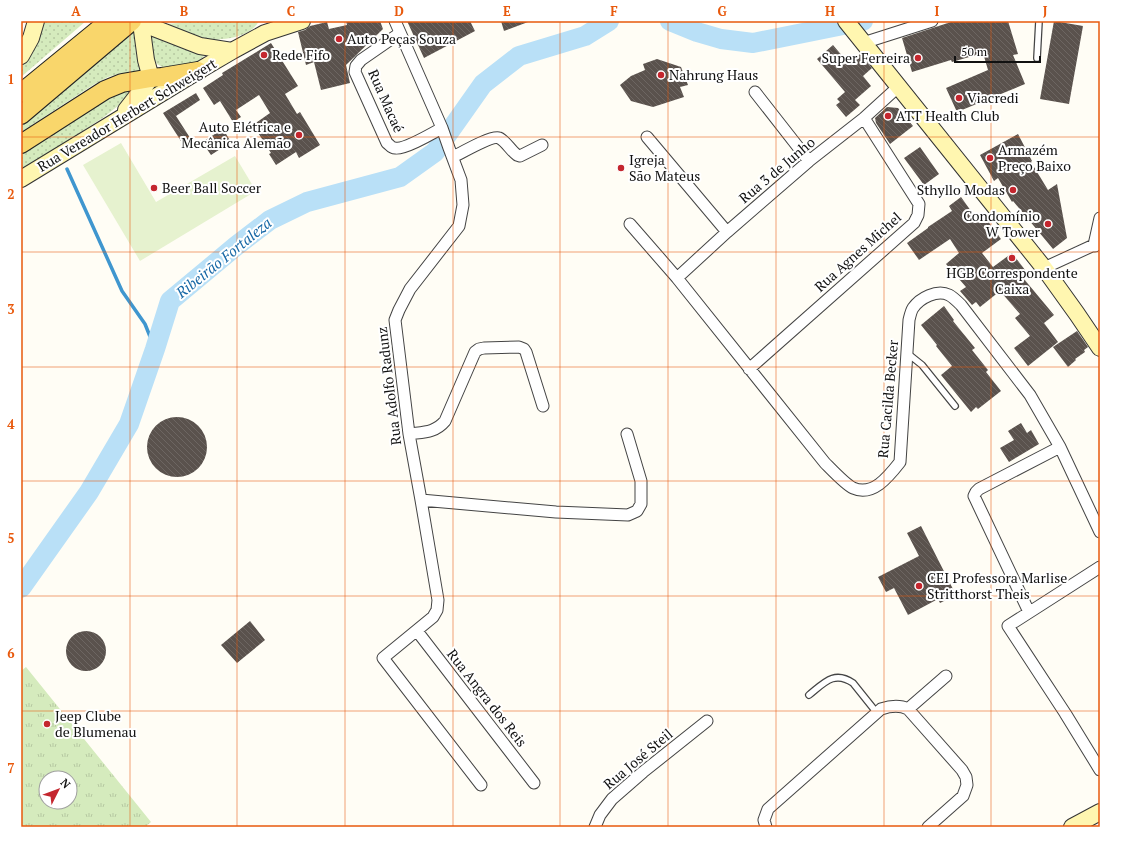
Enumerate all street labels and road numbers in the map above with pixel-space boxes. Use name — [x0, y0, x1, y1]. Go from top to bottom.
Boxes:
street label: Rua Vereador Herbert Schweigert — [34, 53, 221, 176]
street label: Rua Macaé — [364, 66, 409, 135]
street label: Rua 3 de Junho — [735, 132, 819, 207]
street label: Rua Agnes Michel — [810, 208, 905, 296]
street label: Rua Adolfo Radunz — [372, 326, 405, 446]
street label: Rua Cacilda Becker — [873, 339, 902, 459]
street label: Rua Angra dos Reis — [443, 645, 532, 751]
street label: Rua José Steil — [599, 724, 676, 793]

